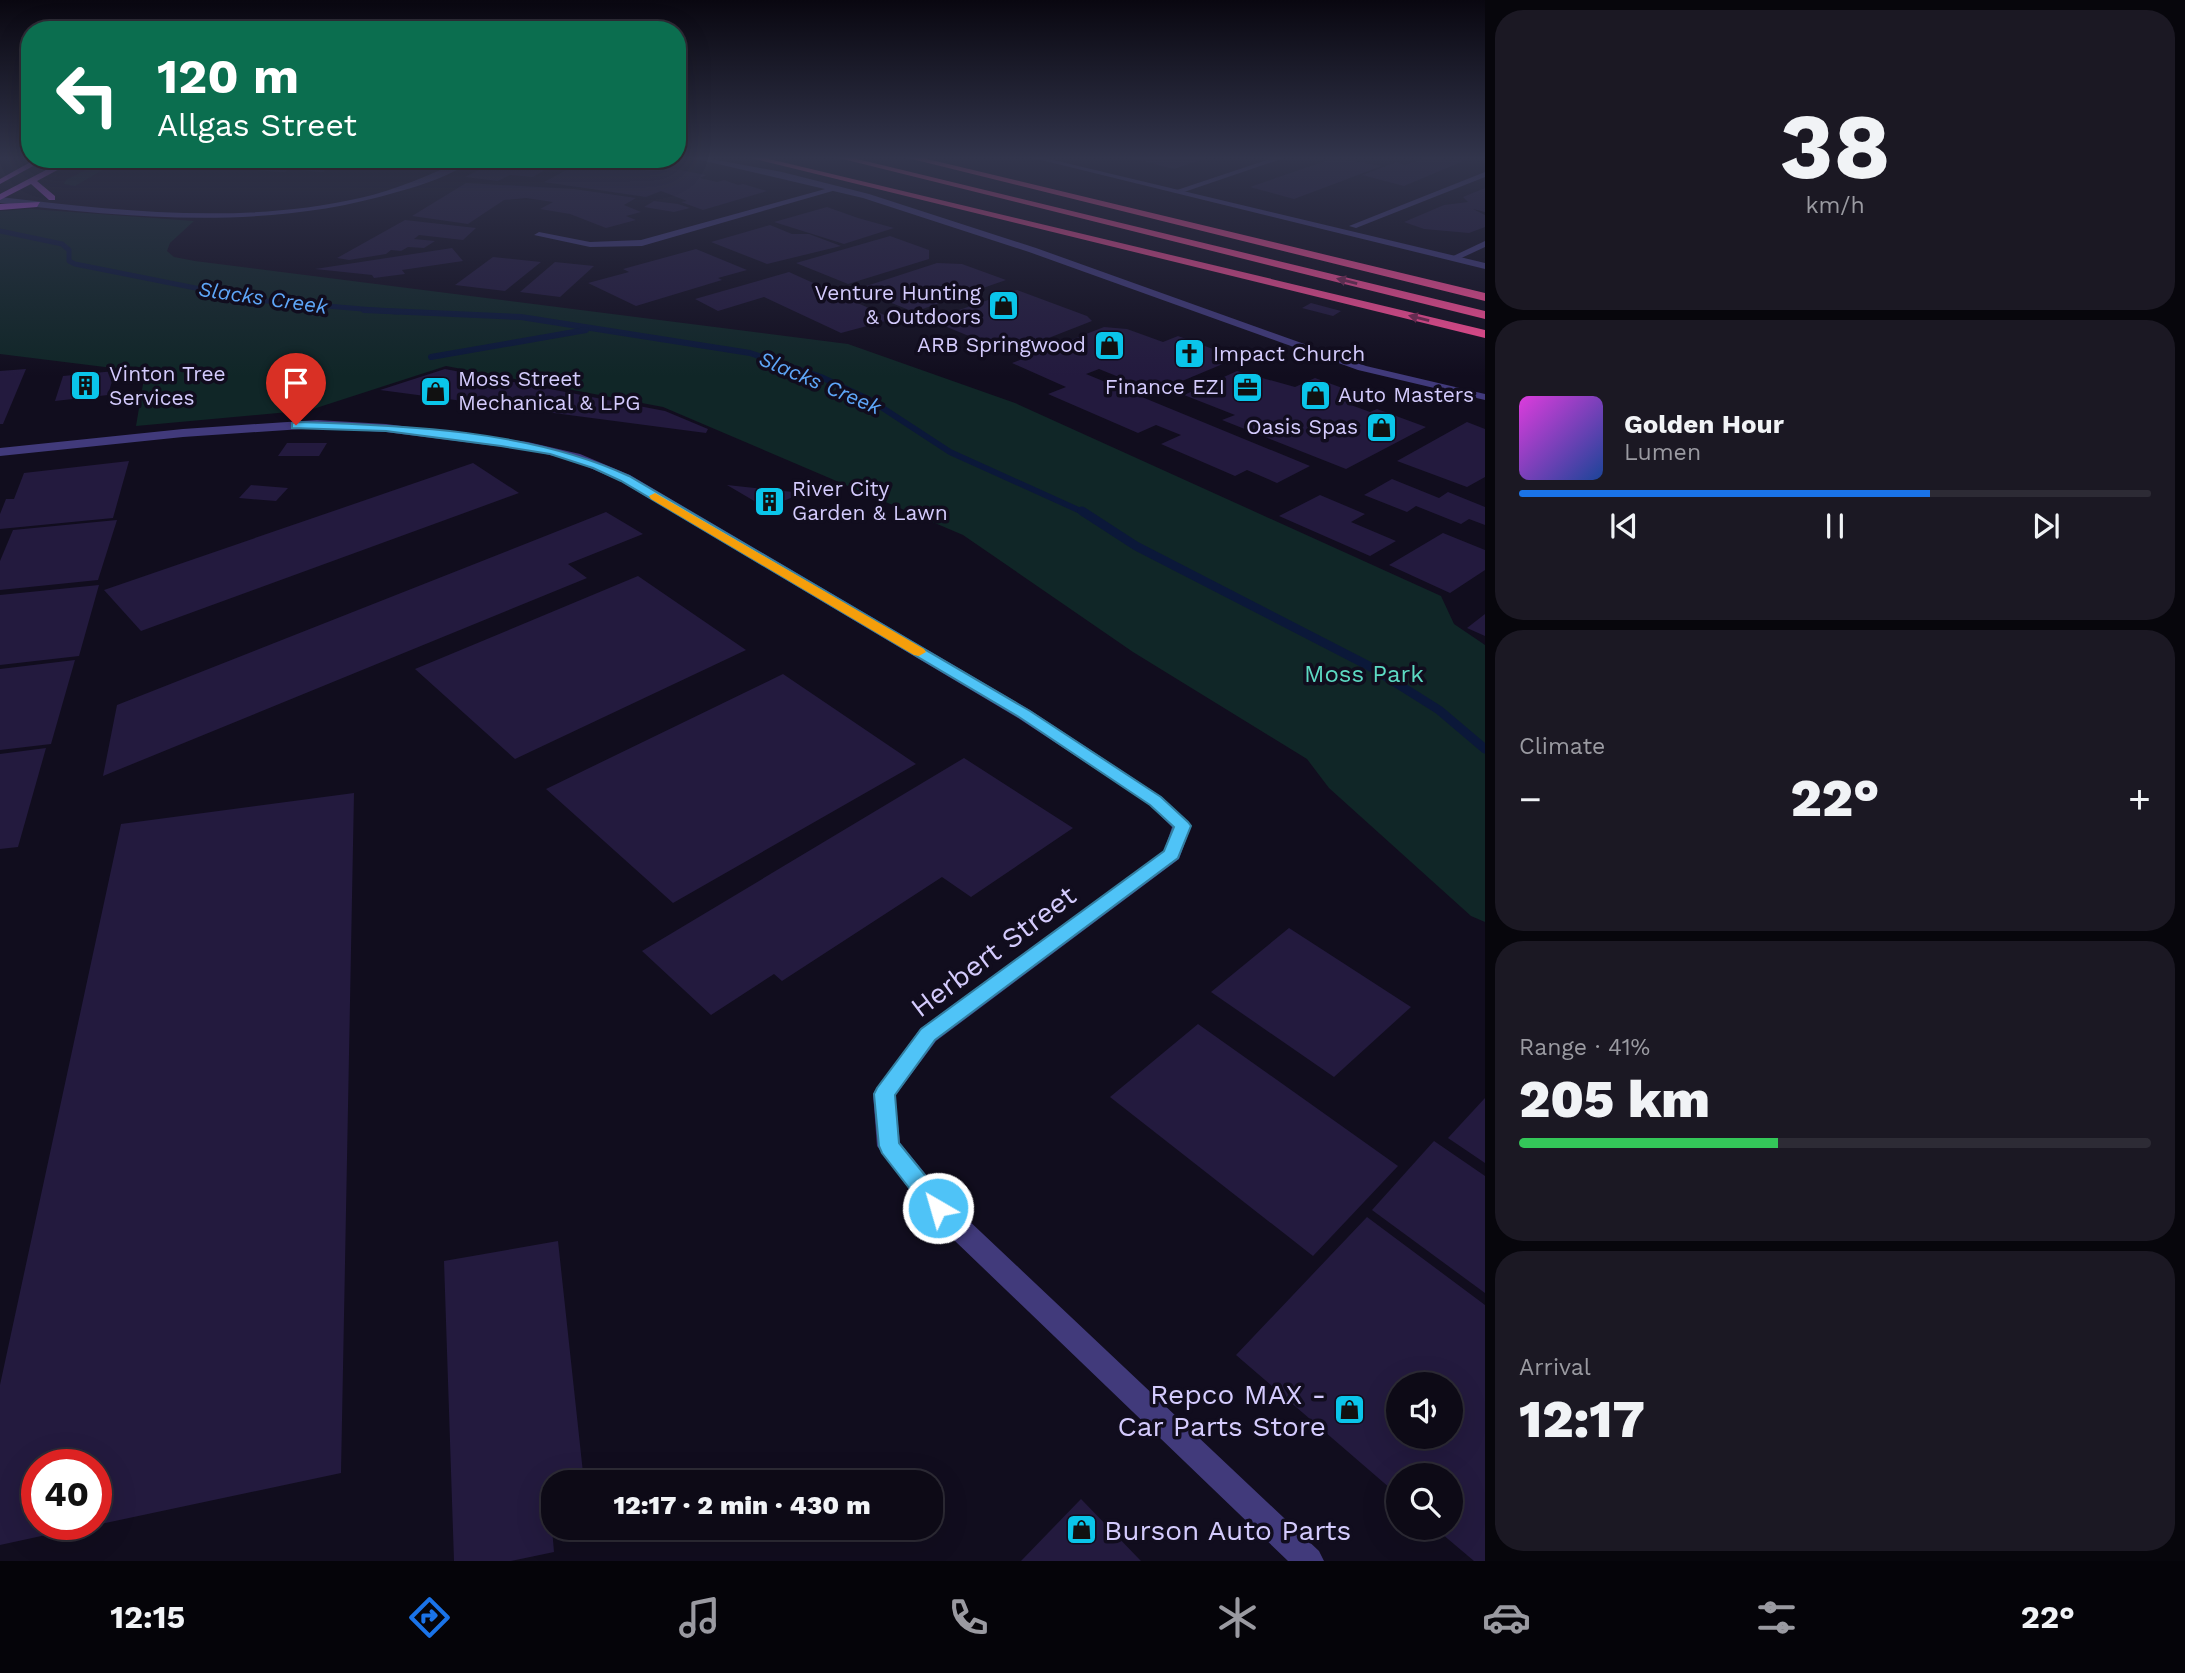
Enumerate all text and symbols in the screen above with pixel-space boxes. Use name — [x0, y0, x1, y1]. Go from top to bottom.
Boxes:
text: 120 m — [157, 47, 299, 105]
icon: left — [42, 49, 133, 140]
text: 38 — [1779, 93, 1891, 200]
text: Allgas Street — [157, 106, 357, 144]
text: km/h — [1805, 192, 1865, 219]
one-way arrow — [1336, 275, 1358, 286]
water label: Slacks Creek — [197, 276, 330, 319]
place label: Venture Hunting & Outdoors — [815, 280, 982, 329]
shop icon: Venture Hunting & Outdoors — [987, 288, 1021, 322]
one-way arrow — [1408, 312, 1430, 323]
shop icon: ARB Springwood — [1092, 328, 1126, 362]
place label: ARB Springwood — [917, 332, 1086, 357]
church icon: Impact Church — [1173, 337, 1207, 371]
place label: Impact Church — [1213, 341, 1365, 366]
water label: Slacks Creek — [755, 346, 885, 420]
pin — [266, 353, 326, 425]
place label: Vinton Tree Services — [109, 361, 226, 410]
icon: arrive — [277, 364, 315, 402]
place label: Moss Street Mechanical & LPG — [458, 366, 640, 415]
building icon: Vinton Tree Services — [69, 369, 103, 403]
office icon: Finance EZI — [1231, 370, 1265, 404]
shop icon: Moss Street Mechanical & LPG — [418, 374, 452, 408]
place label: Finance EZI — [1105, 374, 1225, 399]
shop icon: Auto Masters — [1298, 378, 1332, 412]
place label: Auto Masters — [1338, 382, 1474, 407]
text: Golden Hour — [1624, 409, 1784, 439]
shop icon: Oasis Spas — [1364, 410, 1398, 444]
place label: Oasis Spas — [1246, 414, 1358, 439]
text: Lumen — [1624, 439, 1701, 466]
place label: River City Garden & Lawn — [792, 476, 948, 525]
building icon: River City Garden & Lawn — [752, 484, 786, 518]
icon: previous — [1605, 507, 1643, 545]
icon: pause — [1816, 507, 1854, 545]
icon: next — [2027, 507, 2065, 545]
park label: Moss Park — [1304, 660, 1424, 688]
text: Climate — [1519, 733, 1605, 760]
text: 22° — [1791, 768, 1879, 829]
text: − — [1519, 777, 1542, 821]
text: + — [2128, 777, 2151, 821]
street label: Herbert Street — [904, 879, 1082, 1024]
text: Range · 41% — [1519, 1034, 1650, 1061]
text: 205 km — [1519, 1069, 1710, 1130]
position arrow — [901, 1171, 975, 1245]
text: Arrival — [1519, 1354, 1591, 1381]
map controls — [1386, 1372, 1463, 1540]
button: sound — [1386, 1372, 1463, 1449]
place label: Repco MAX - Car Parts Store — [1117, 1378, 1326, 1443]
text: 12:17 — [1519, 1389, 1645, 1450]
shop icon: Repco MAX - Car Parts Store — [1332, 1393, 1366, 1427]
speed limit sign: 40 — [21, 1449, 112, 1540]
button: search — [1386, 1463, 1463, 1540]
text: 12:17 · 2 min · 430 m — [613, 1490, 871, 1520]
shop icon: Burson Auto Parts — [1064, 1513, 1098, 1547]
place label: Burson Auto Parts — [1104, 1514, 1351, 1547]
icon: directions — [405, 1593, 454, 1642]
icon: music — [675, 1593, 724, 1642]
icon: phone — [944, 1593, 993, 1642]
icon: climate — [1213, 1593, 1262, 1642]
icon: car — [1482, 1593, 1531, 1642]
icon: filters — [1752, 1593, 1801, 1642]
text: 12:15 — [110, 1598, 185, 1636]
text: 22° — [2021, 1598, 2075, 1636]

